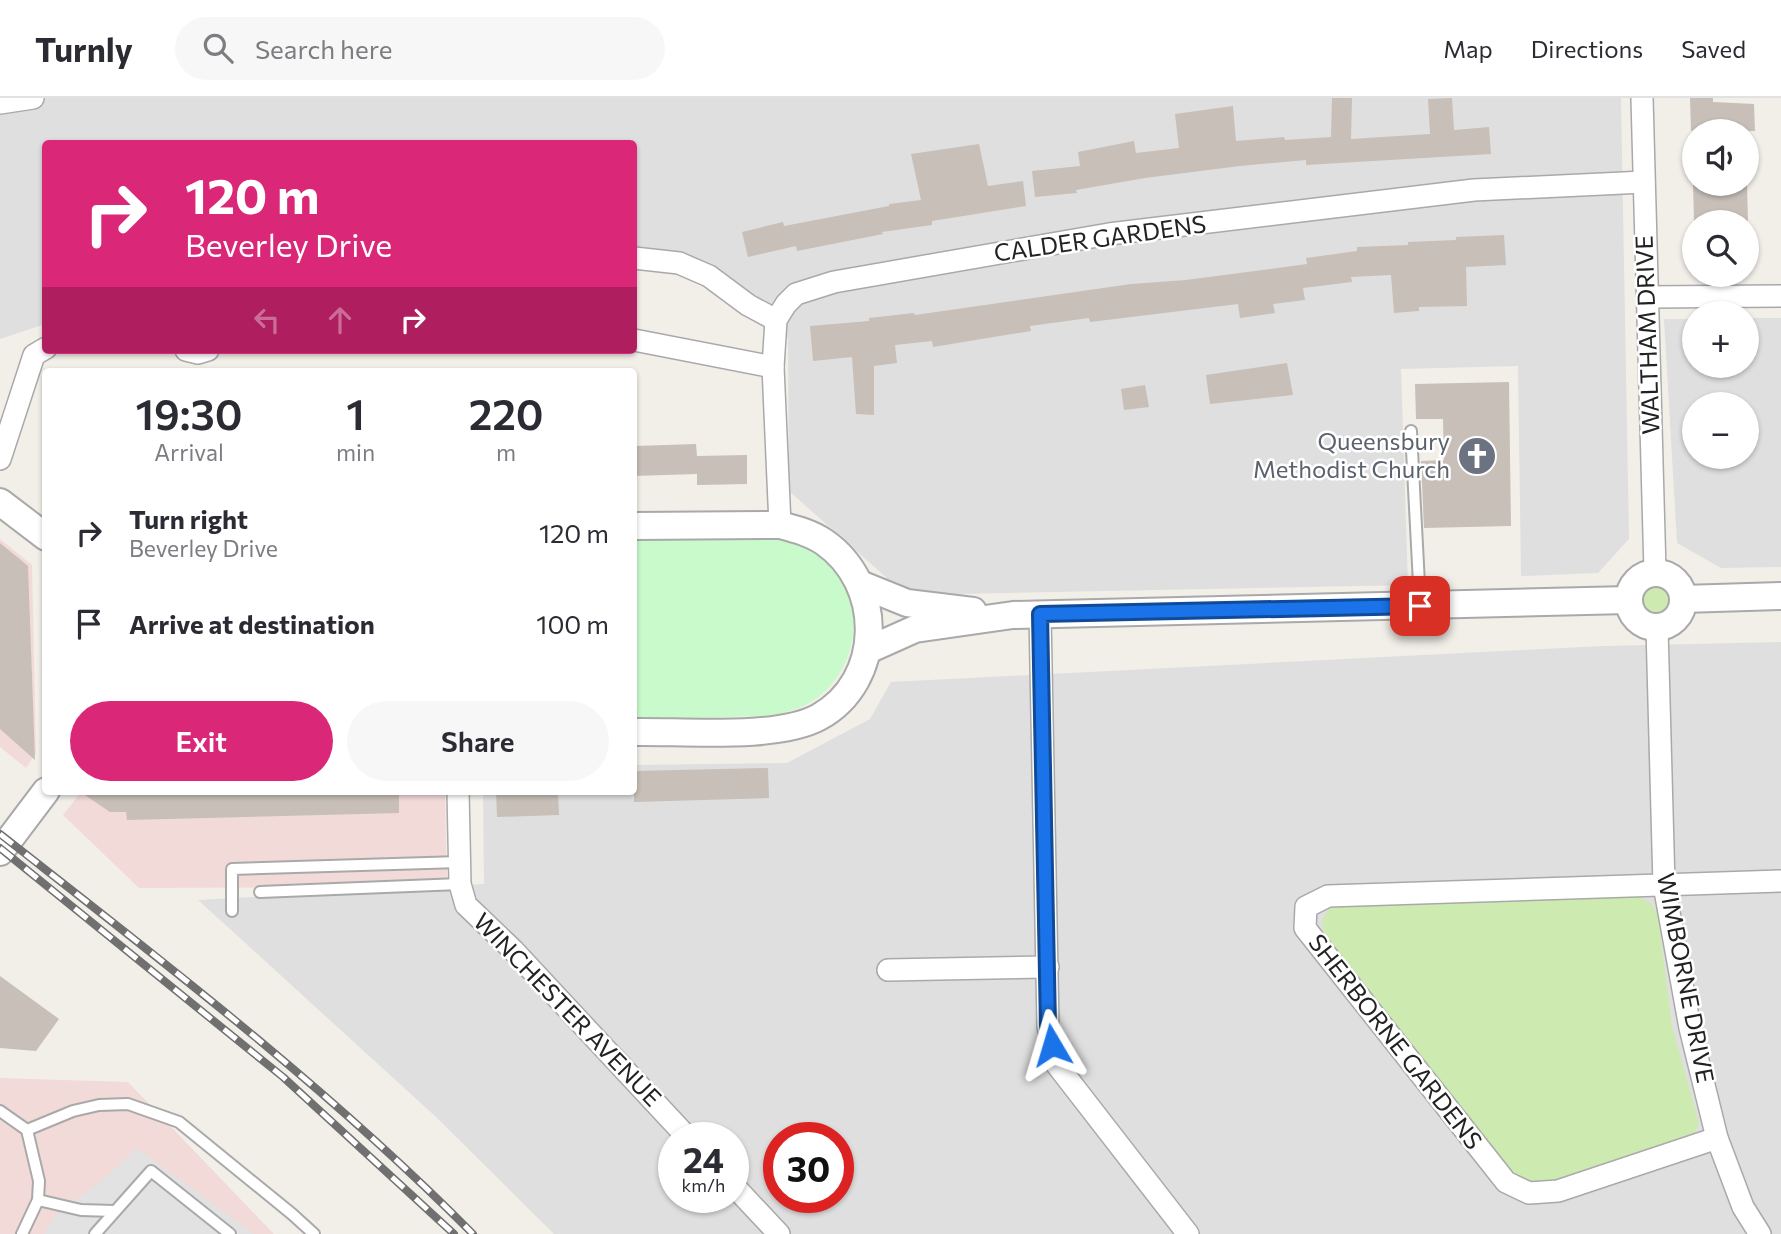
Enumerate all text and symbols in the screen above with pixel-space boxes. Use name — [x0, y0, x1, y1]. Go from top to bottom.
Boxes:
search box — [175, 17, 665, 80]
text: Turnly — [35, 28, 133, 69]
icon: search — [199, 29, 237, 67]
text: Search here — [255, 33, 392, 64]
text: Map — [1443, 34, 1493, 63]
text: Directions — [1531, 34, 1643, 63]
text: Saved — [1681, 34, 1746, 63]
map controls — [1682, 119, 1759, 469]
button: sound — [1682, 119, 1759, 196]
text: 120 m — [185, 164, 319, 224]
icon: right — [70, 168, 161, 259]
street label: CALDER GARDENS — [992, 208, 1208, 267]
button: search — [1682, 210, 1759, 287]
text: Beverley Drive — [185, 224, 392, 264]
street label: WALTHAM DRIVE — [1629, 235, 1664, 435]
icon: left — [248, 301, 286, 339]
icon: ahead — [321, 301, 359, 339]
icon: right — [394, 301, 432, 339]
button: + — [1682, 301, 1759, 378]
text: 19:30 — [135, 387, 243, 439]
text: 1 — [346, 387, 365, 439]
text: 220 — [469, 387, 544, 439]
button: − — [1682, 392, 1759, 469]
place label: Queensbury Methodist Church — [1253, 426, 1450, 483]
church icon: Queensbury Methodist Church — [1456, 435, 1498, 477]
text: Arrival — [154, 438, 224, 466]
text: min — [336, 438, 375, 466]
text: m — [496, 438, 516, 466]
text: Turn right — [129, 503, 248, 534]
icon: right — [70, 514, 108, 552]
text: 120 m — [539, 517, 609, 548]
text: Beverley Drive — [129, 534, 278, 562]
pin — [1390, 576, 1450, 636]
icon: arrive — [1401, 587, 1439, 625]
icon: arrive — [70, 605, 108, 643]
text: Arrive at destination — [129, 608, 375, 639]
text: 100 m — [536, 608, 609, 639]
button: Exit — [70, 701, 333, 781]
button: Share — [347, 701, 609, 781]
street label: WIMBORNE DRIVE — [1652, 870, 1721, 1085]
street label: WINCHESTER AVENUE — [468, 906, 668, 1112]
street label: SHERBORNE GARDENS — [1303, 928, 1489, 1154]
position arrow — [1015, 1008, 1089, 1082]
speed limit sign: 30 — [763, 1122, 854, 1213]
text: 24 — [683, 1137, 724, 1180]
text: km/h — [682, 1174, 725, 1196]

